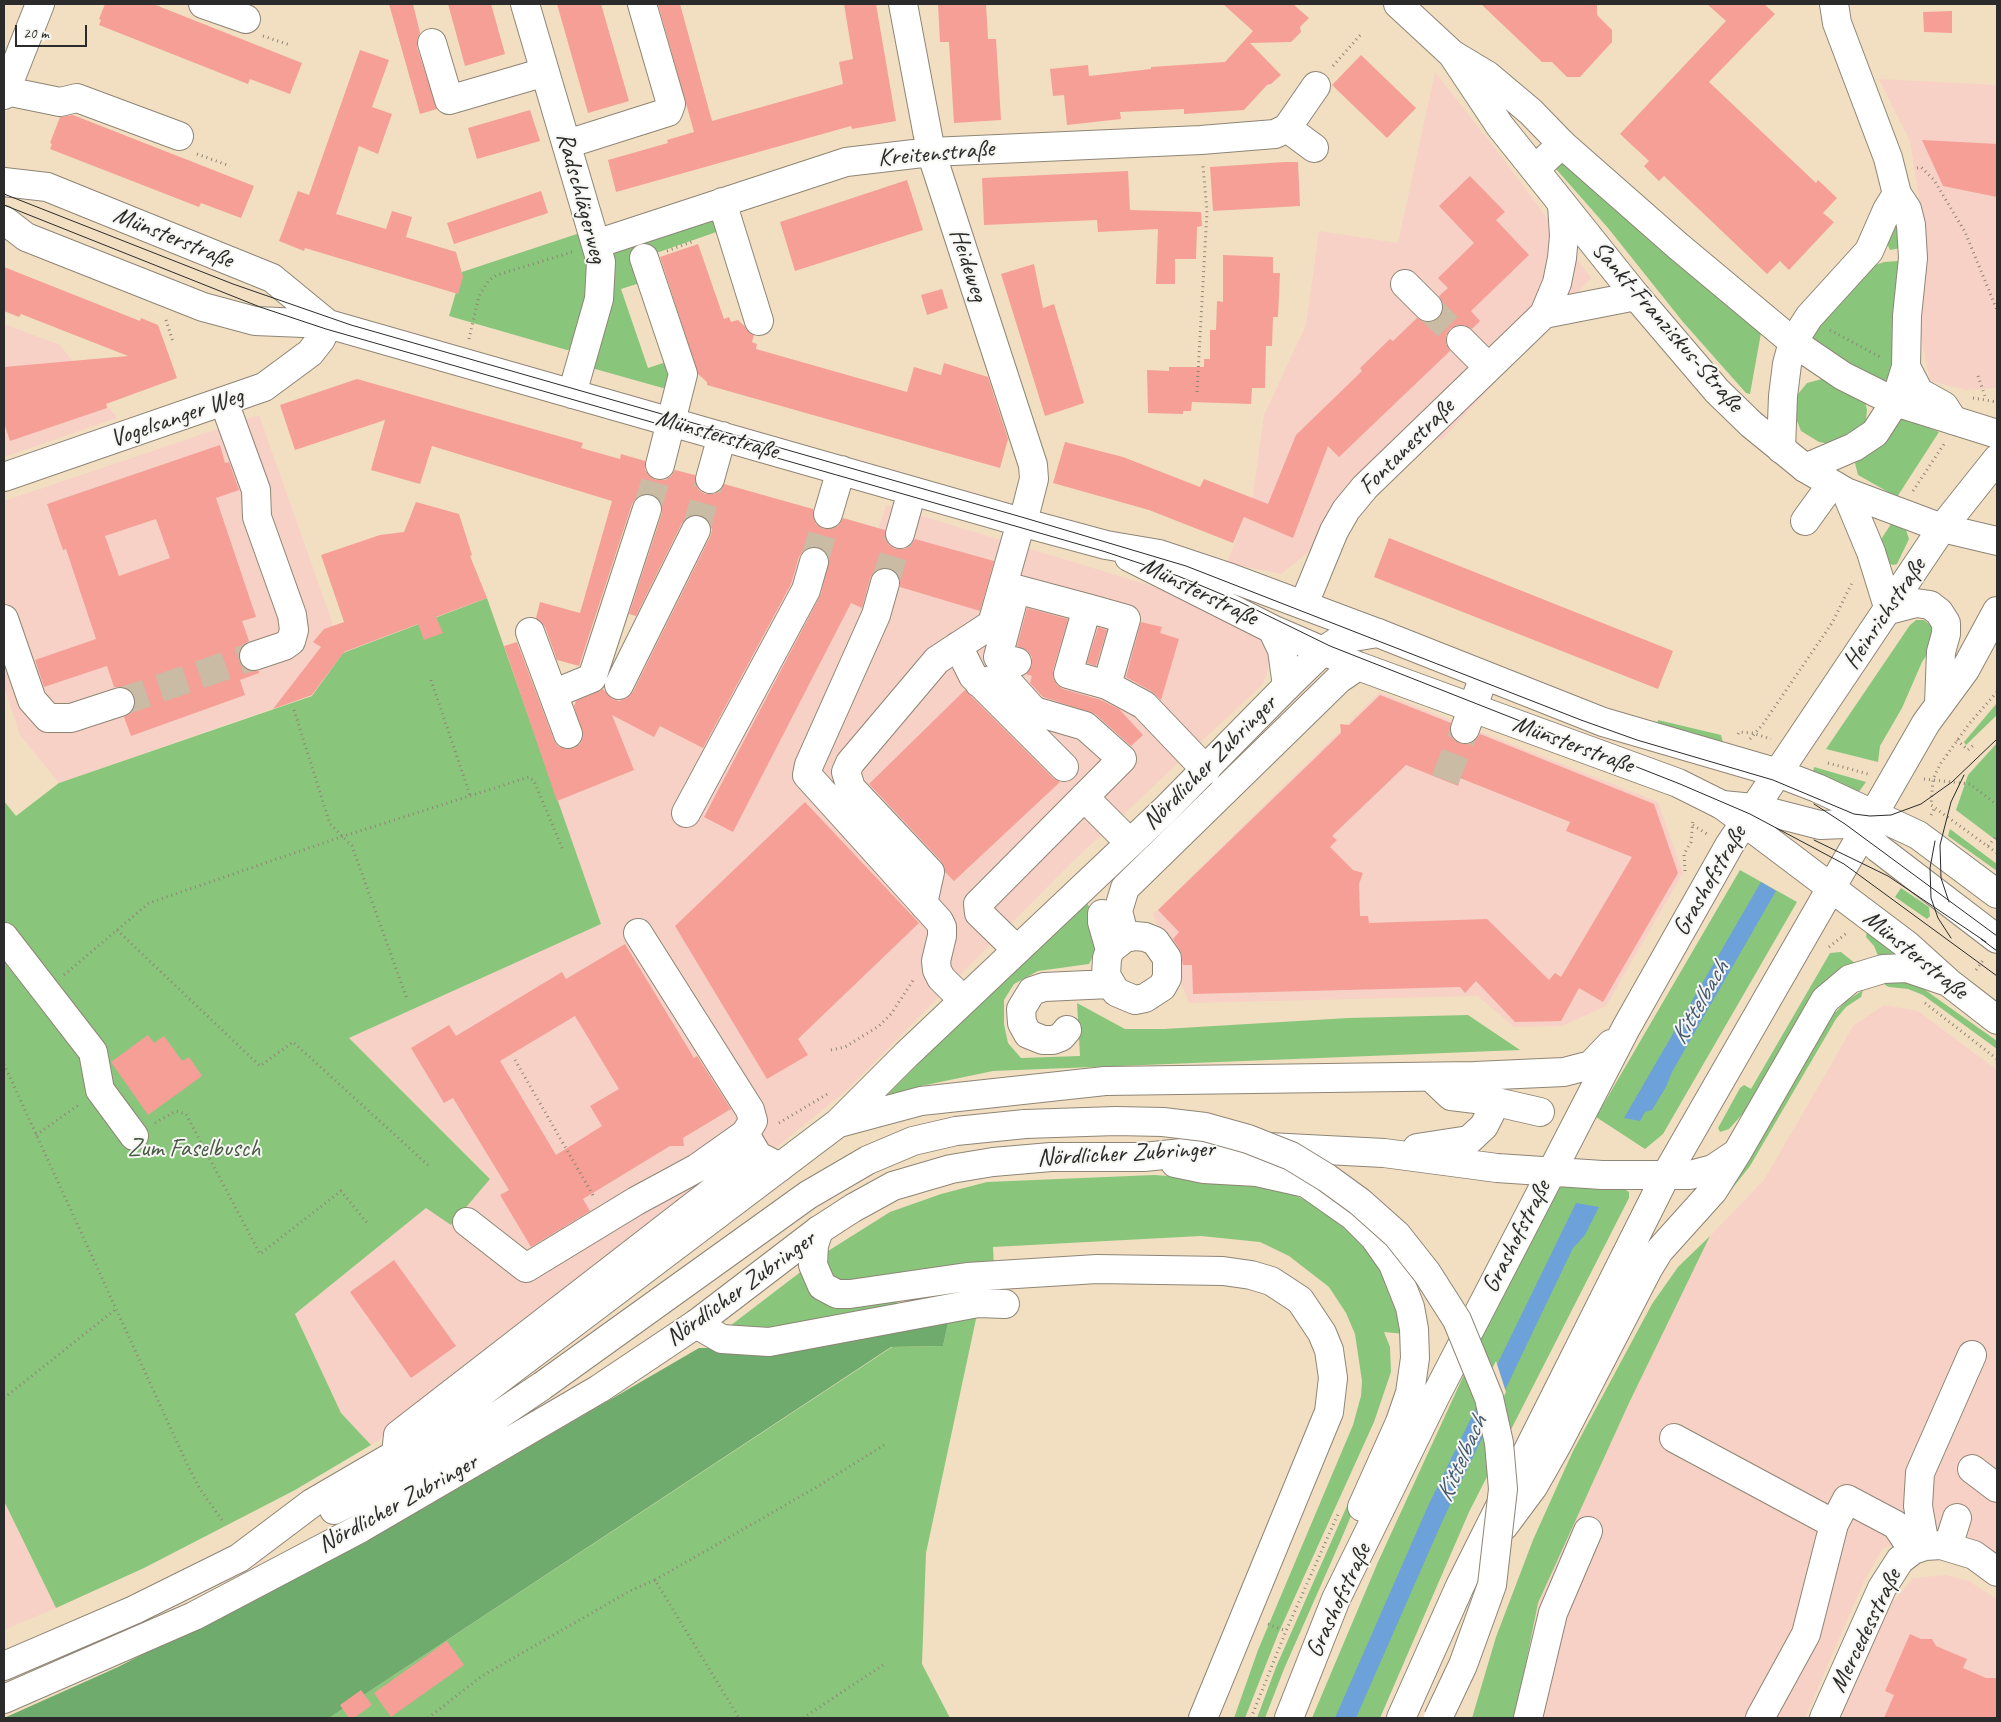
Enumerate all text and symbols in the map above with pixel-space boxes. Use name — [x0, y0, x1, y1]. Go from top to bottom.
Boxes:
scale bar — [18, 15, 90, 47]
text: 20 m — [23, 24, 49, 43]
street label: Radschlägerweg — [549, 129, 613, 267]
street label: Kreitenstraße — [877, 134, 995, 174]
street label: Münsterstraße — [109, 200, 237, 276]
street label: Heideweg — [942, 225, 994, 305]
street label: Sankt-Franziskus-Straße — [1585, 235, 1749, 419]
street label: Vogelsanger Weg — [106, 381, 248, 455]
street label: Fontanestraße — [1353, 393, 1461, 501]
street label: Münsterstraße — [652, 403, 782, 467]
street label: Münsterstraße — [1136, 551, 1262, 633]
street label: Heinrichstraße — [1837, 553, 1933, 675]
street label: Nördlicher Zubringer — [1136, 689, 1284, 837]
street label: Münsterstraße — [1509, 709, 1637, 781]
street label: Grashofstraße — [1666, 821, 1754, 941]
street label: Münsterstraße — [1856, 904, 1974, 1006]
water label: Kittelbach — [1664, 956, 1736, 1050]
park label: Zum Faselbusch — [128, 1134, 260, 1164]
street label: Nördlicher Zubringer — [1036, 1134, 1216, 1174]
street label: Grashofstraße — [1476, 1176, 1558, 1298]
street label: Nördlicher Zubringer — [660, 1225, 822, 1353]
water label: Kittelbach — [1429, 1411, 1495, 1507]
street label: Nördlicher Zubringer — [313, 1448, 483, 1560]
street label: Grashofstraße — [1300, 1539, 1378, 1663]
street label: Mercedesstraße — [1823, 1565, 1909, 1697]

